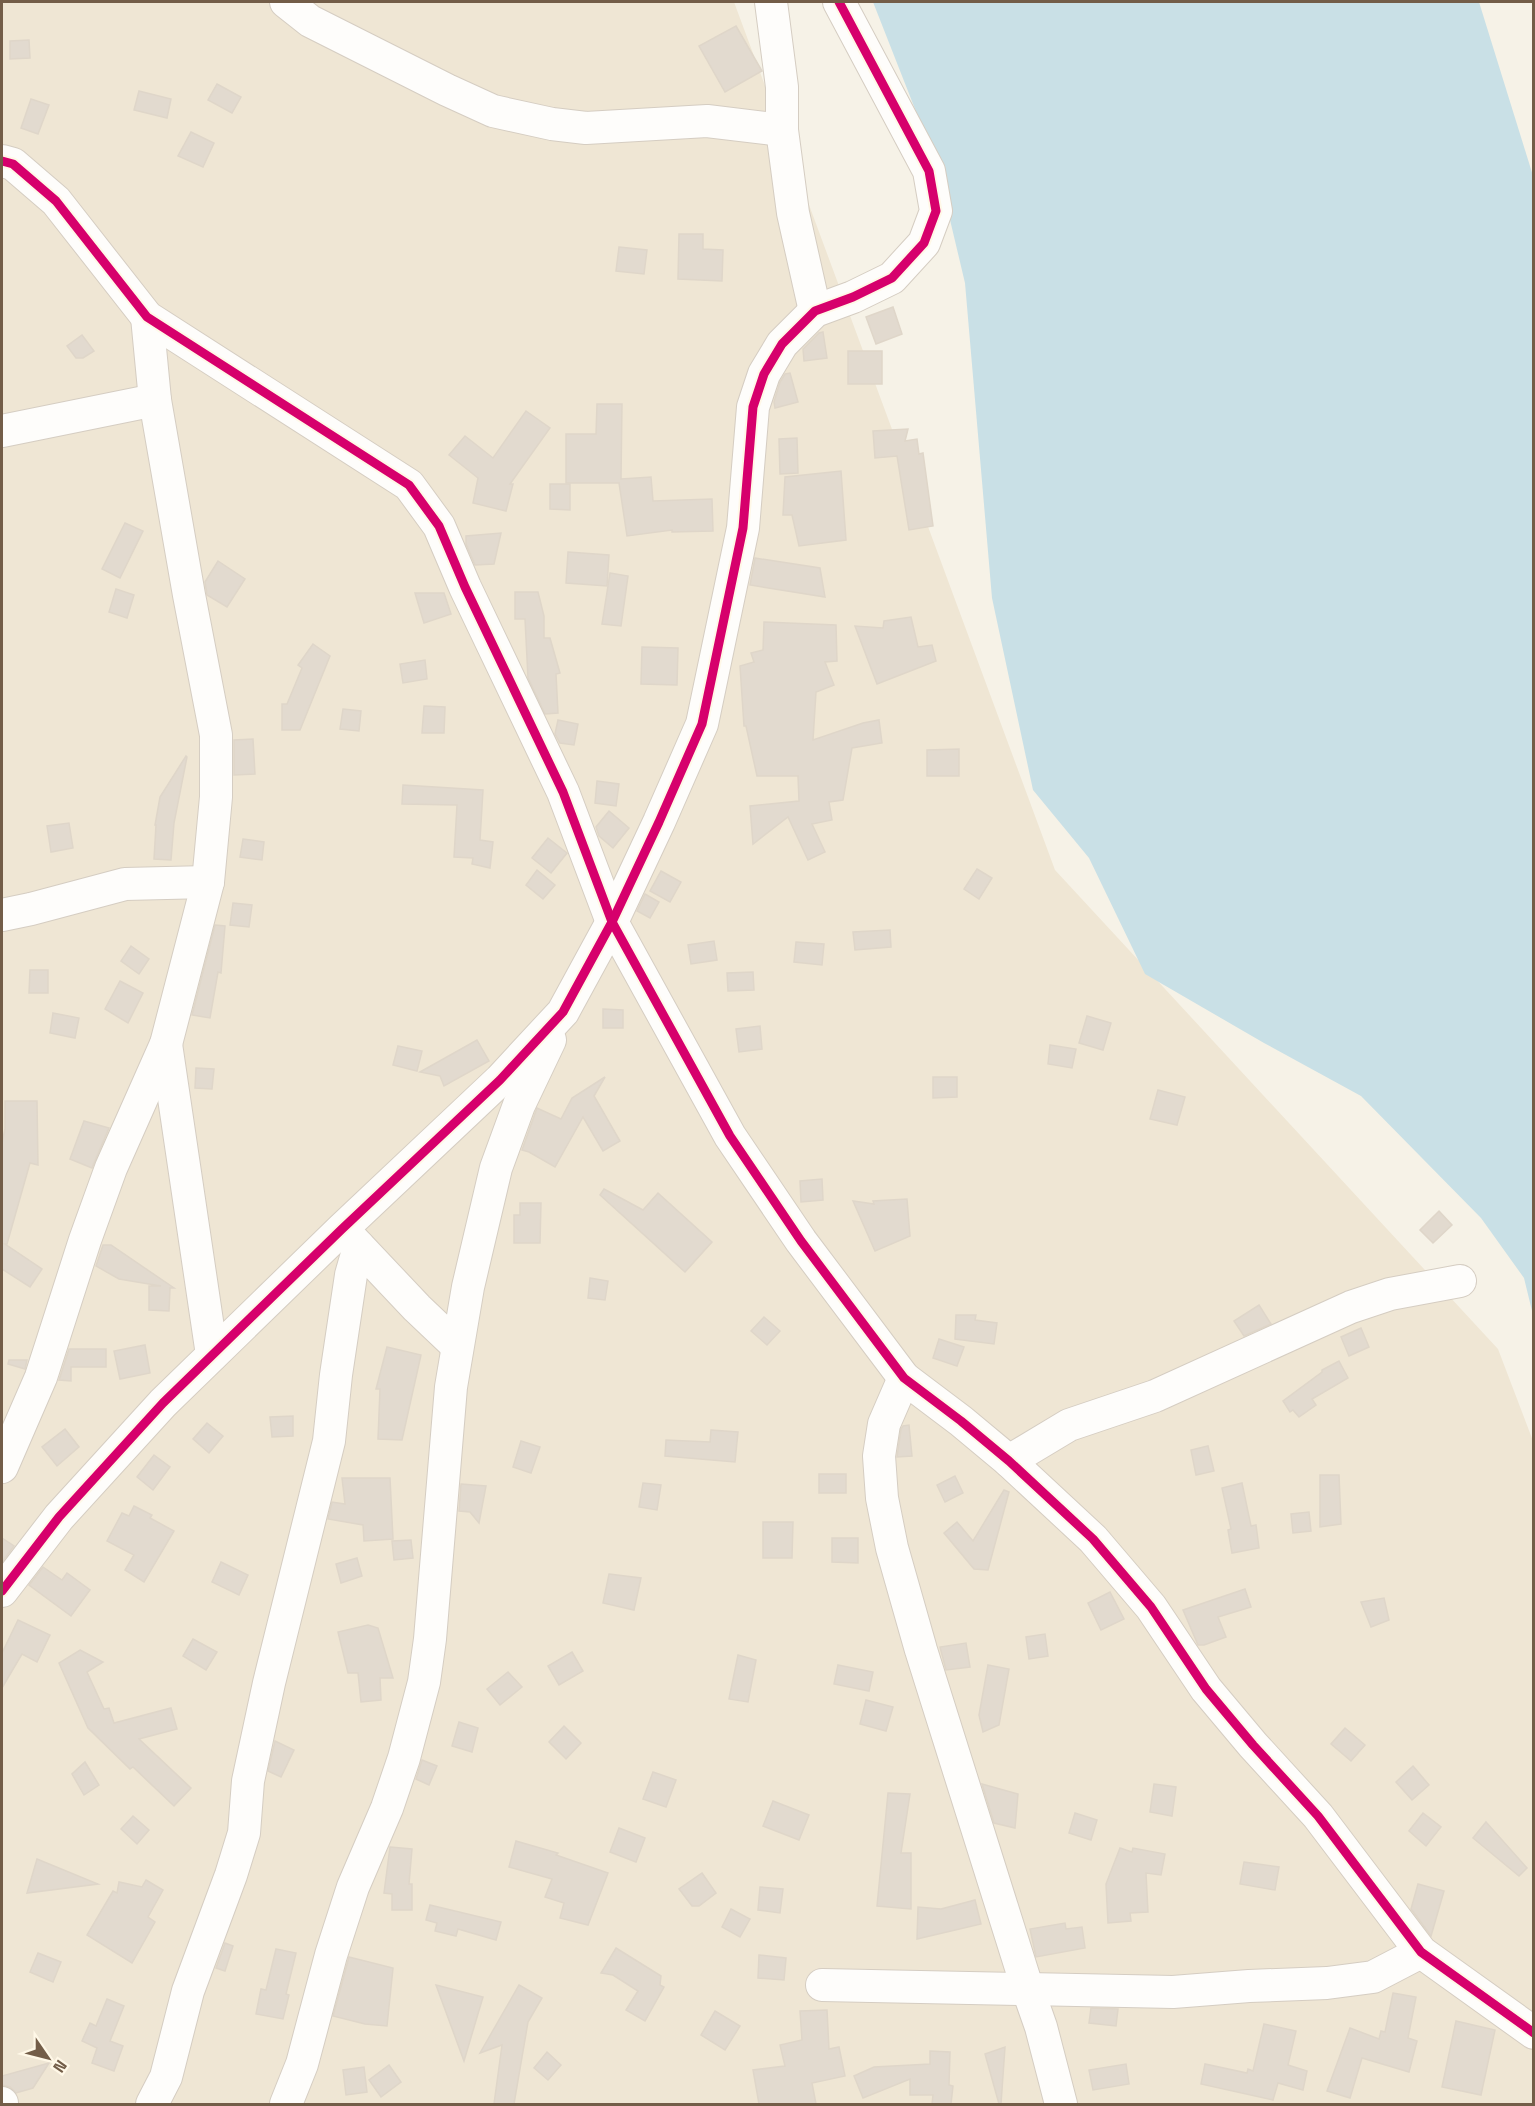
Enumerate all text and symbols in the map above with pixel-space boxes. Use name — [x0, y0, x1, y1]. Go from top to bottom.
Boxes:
north arrow — [18, 2028, 78, 2088]
text: N — [48, 2056, 72, 2077]

